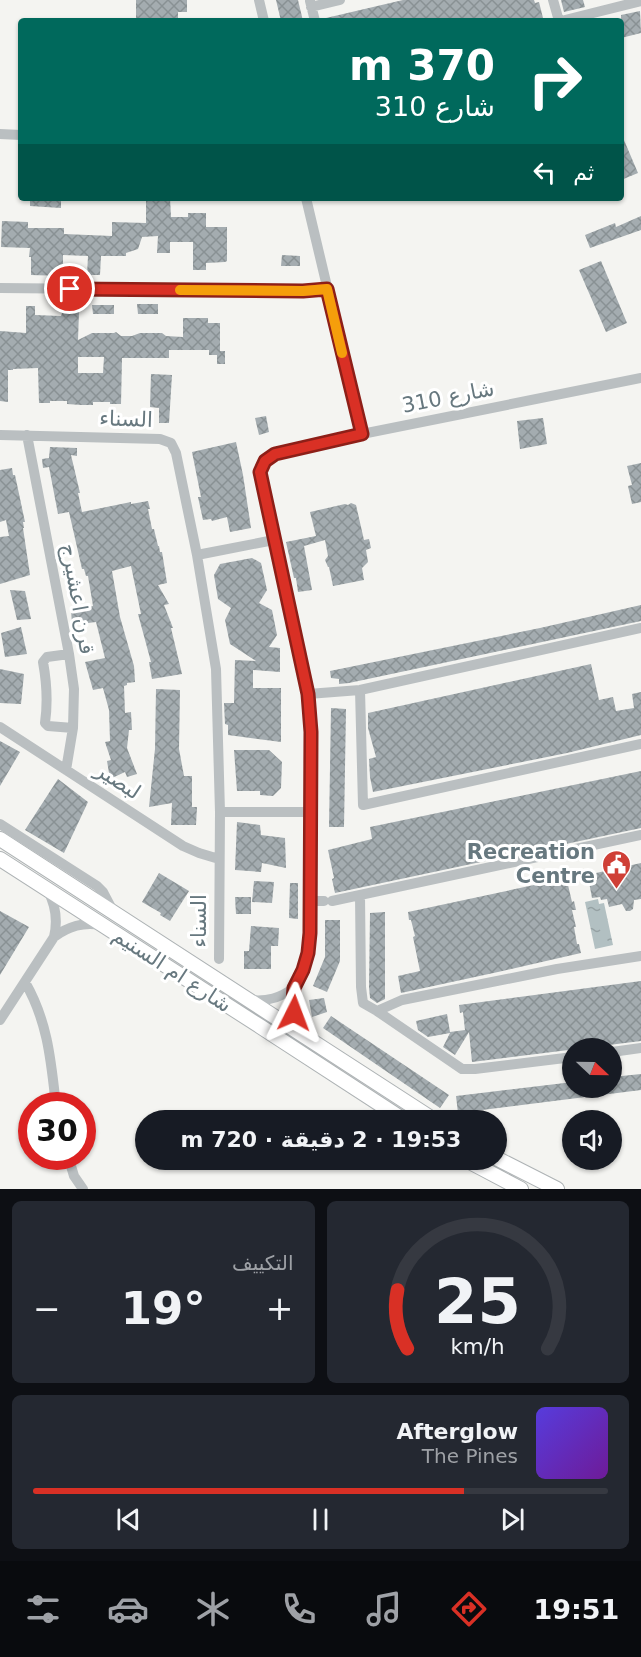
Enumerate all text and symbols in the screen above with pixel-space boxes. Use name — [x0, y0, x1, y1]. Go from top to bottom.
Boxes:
text: 370 m — [349, 41, 495, 90]
icon: right — [516, 42, 594, 120]
text: شارع 310 — [375, 91, 495, 122]
icon: left — [528, 156, 561, 189]
text: ثم — [573, 160, 594, 185]
pin — [44, 263, 95, 314]
icon: arrive — [53, 272, 86, 305]
street label: شارع 310 — [400, 376, 496, 418]
street label: السناء — [99, 406, 153, 432]
street label: قرن اعشيرج — [55, 542, 100, 657]
street label: لبصير — [90, 757, 145, 804]
place label: Recreation Centre — [467, 840, 595, 888]
public building icon: Recreation Centre — [600, 848, 632, 890]
street label: السناء — [187, 894, 211, 948]
street label: شارع ام السنيم — [108, 923, 236, 1018]
position arrow — [262, 981, 326, 1045]
north arrow — [562, 1038, 622, 1098]
map controls — [562, 1038, 622, 1170]
speed limit sign: 30 — [18, 1092, 96, 1170]
button: sound — [562, 1110, 622, 1170]
text: 19:53 · 2 دقيقة · 720 m — [181, 1127, 461, 1152]
text: التكييف — [232, 1251, 294, 1275]
text: 25 — [434, 1265, 521, 1338]
text: 19° — [121, 1282, 206, 1335]
text: − — [33, 1289, 61, 1328]
text: + — [266, 1289, 294, 1328]
text: km/h — [451, 1334, 505, 1359]
text: Afterglow — [396, 1419, 518, 1444]
text: The Pines — [422, 1444, 518, 1468]
icon: previous — [112, 1503, 145, 1536]
icon: pause — [304, 1503, 337, 1536]
icon: next — [496, 1503, 529, 1536]
icon: filters — [22, 1588, 64, 1630]
icon: car — [107, 1588, 149, 1630]
icon: climate — [192, 1588, 234, 1630]
icon: phone — [278, 1588, 320, 1630]
icon: music — [363, 1588, 405, 1630]
icon: directions — [448, 1588, 490, 1630]
text: 19:51 — [533, 1594, 619, 1625]

